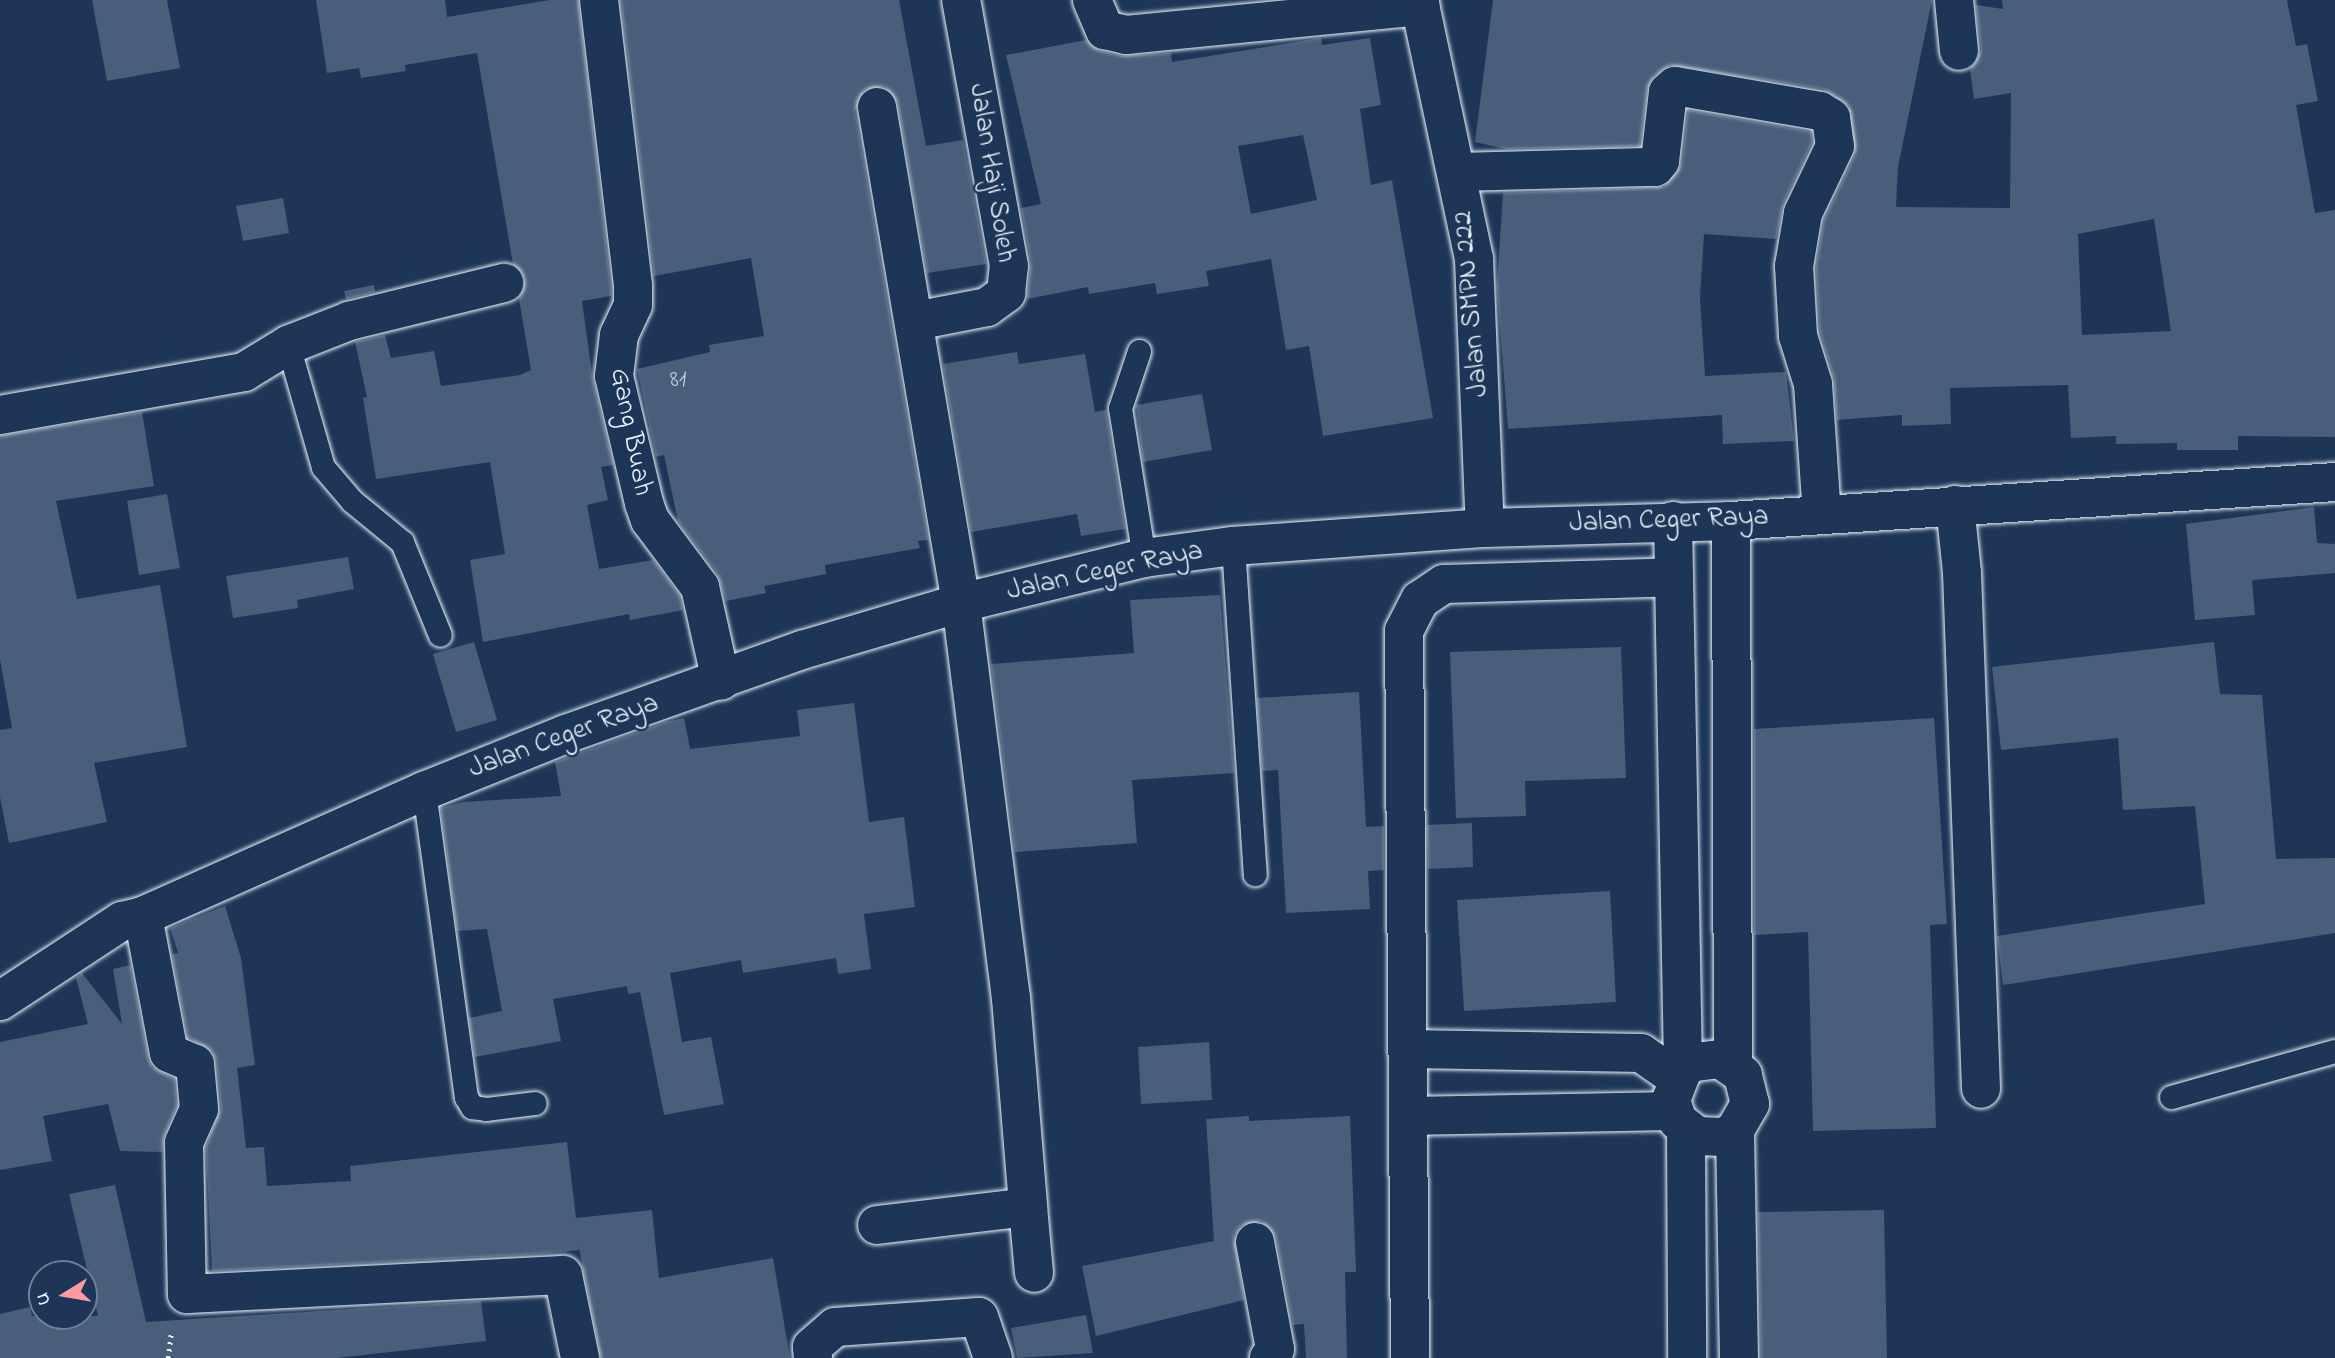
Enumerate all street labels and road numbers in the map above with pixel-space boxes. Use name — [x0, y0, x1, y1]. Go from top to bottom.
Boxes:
street label: Jalan Haji Soleh — [960, 81, 1022, 265]
street label: Jalan SMPN 222 — [1447, 210, 1497, 398]
street label: Gang Buah — [601, 365, 659, 499]
street label: Jalan Ceger Raya — [1569, 501, 1769, 541]
street label: Jalan Ceger Raya — [1004, 535, 1206, 609]
street label: Jalan Ceger Raya — [465, 687, 663, 787]

